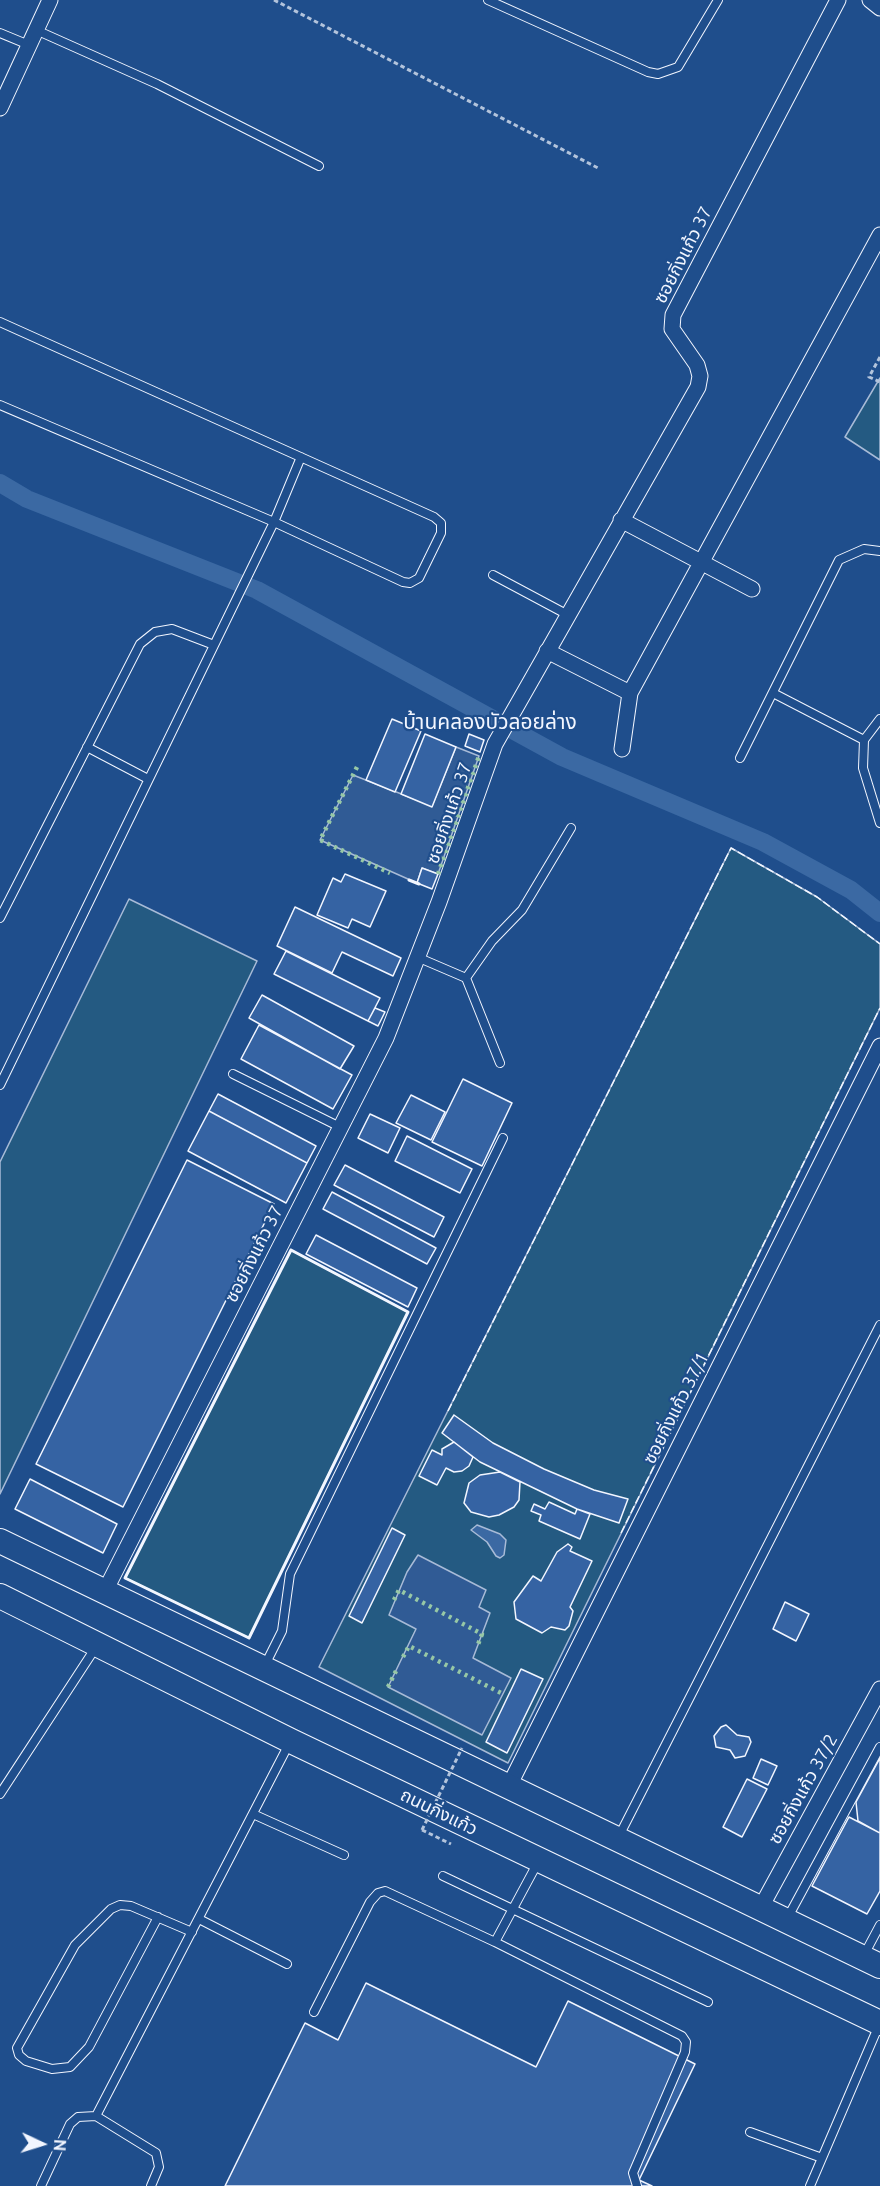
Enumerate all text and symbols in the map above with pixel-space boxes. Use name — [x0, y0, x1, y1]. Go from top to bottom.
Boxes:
street label: ซอยกิ่งแก้ว 37 — [649, 203, 717, 307]
district label: บ้านคลองบัวลอยล่าง — [403, 709, 577, 735]
street label: ซอยกิ่งแก้ว 37 — [422, 759, 476, 867]
street label: ซอยกิ่งแก้ว 37 — [220, 1202, 288, 1306]
street label: ซอยกิ่งแก้ว 37/1 — [639, 1348, 713, 1468]
street label: ซอยกิ่งแก้ว 37/2 — [764, 1730, 842, 1848]
street label: ถนนกิ่งแก้ว — [397, 1784, 481, 1840]
north arrow — [12, 2114, 72, 2174]
text: N — [51, 2139, 69, 2152]

